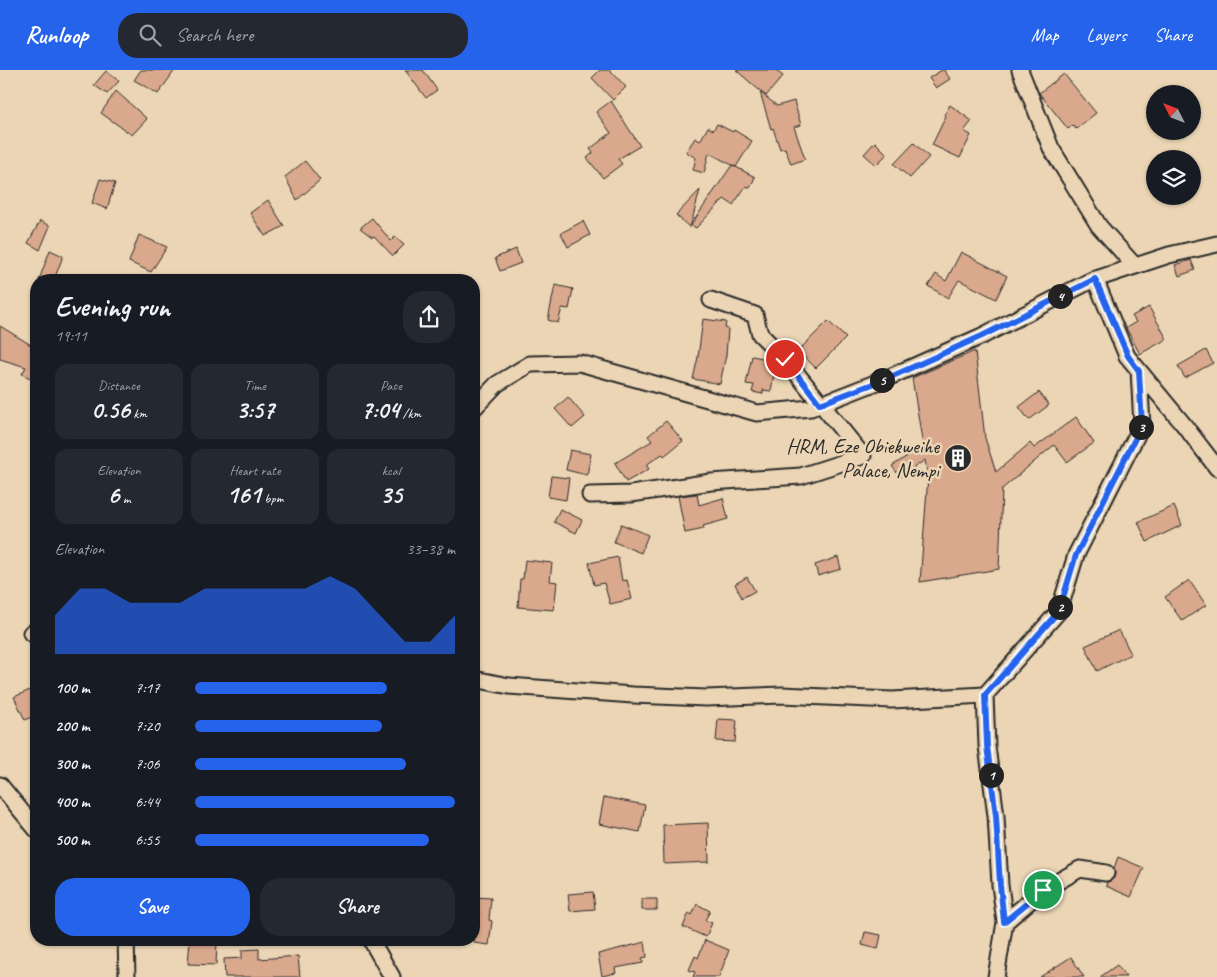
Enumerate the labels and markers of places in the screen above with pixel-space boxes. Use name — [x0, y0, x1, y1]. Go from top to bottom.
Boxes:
pin: 4 — [1048, 284, 1072, 308]
pin — [764, 338, 806, 380]
pin: 5 — [870, 368, 894, 392]
pin: 3 — [1128, 414, 1154, 440]
place label: HRM, Eze Obiekweihe Palace, Nempi — [786, 433, 942, 483]
building icon: HRM, Eze Obiekweihe Palace, Nempi — [943, 443, 973, 473]
pin: 2 — [1048, 594, 1072, 620]
pin: 1 — [978, 762, 1004, 788]
pin — [1022, 869, 1064, 911]

